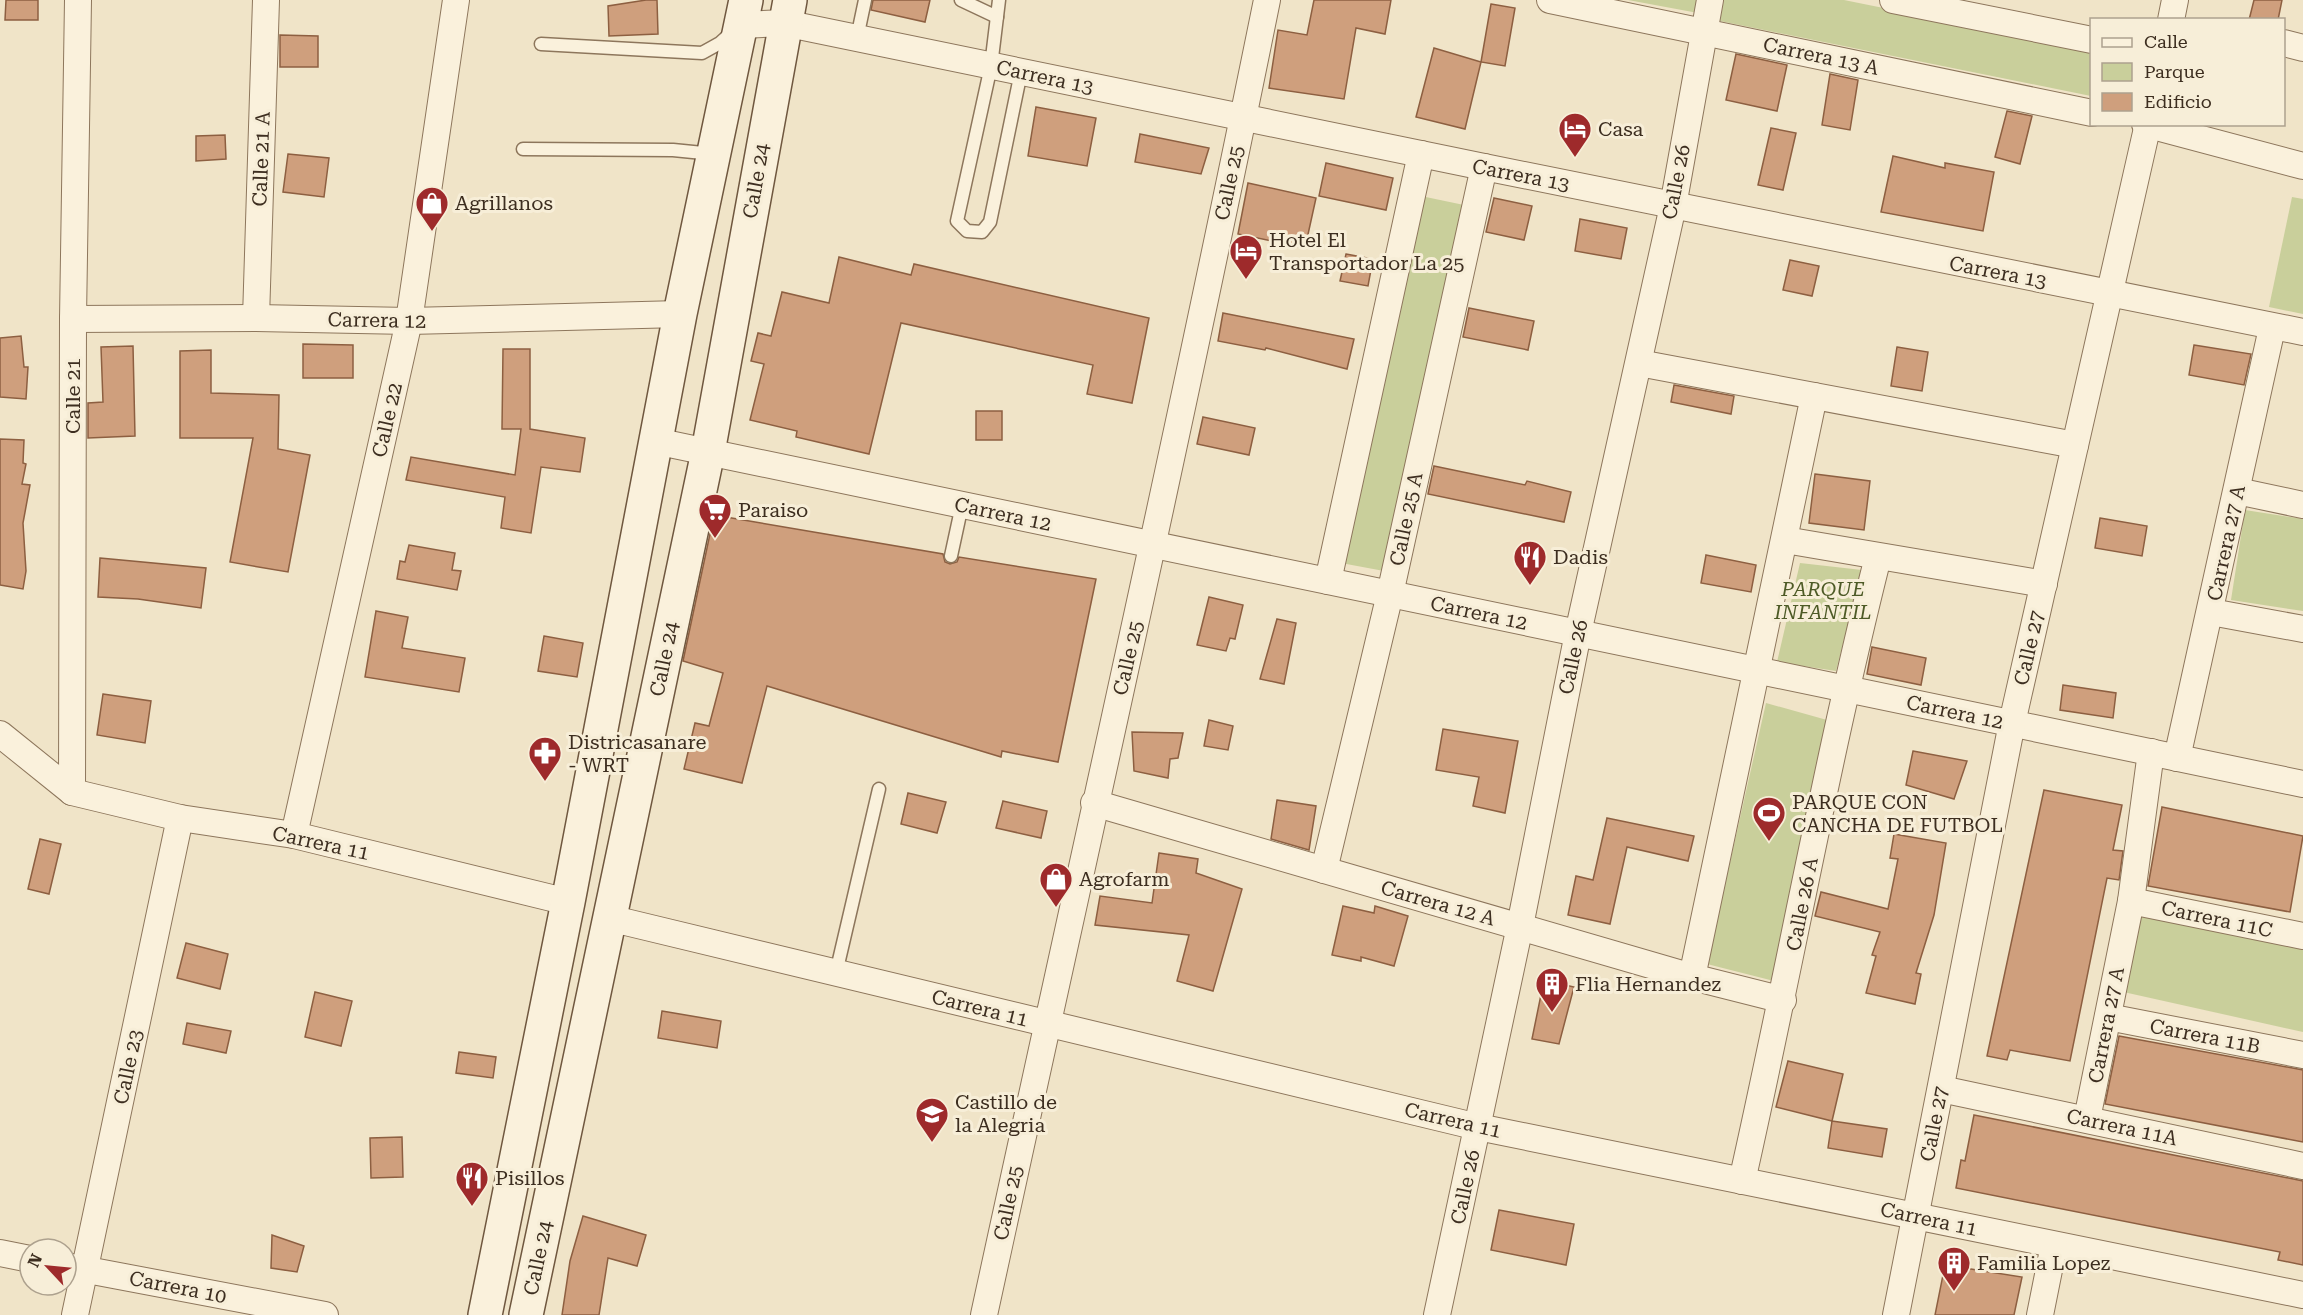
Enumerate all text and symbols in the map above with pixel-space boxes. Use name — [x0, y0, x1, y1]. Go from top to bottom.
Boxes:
legend — [2090, 18, 2285, 126]
text: Calle — [2144, 31, 2188, 52]
street label: Carrera 13 A — [1761, 32, 1881, 80]
street label: Carrera 13 — [994, 55, 1096, 99]
text: Parque — [2144, 61, 2205, 82]
text: Edificio — [2144, 91, 2212, 112]
street label: Calle 21 A — [247, 111, 275, 207]
hotel icon: Casa — [1557, 111, 1593, 158]
place label: Casa — [1598, 117, 1644, 141]
street label: Calle 24 — [738, 141, 775, 220]
street label: Calle 26 — [1657, 142, 1695, 222]
street label: Calle 25 — [1209, 143, 1249, 223]
street label: Carrera 13 — [1470, 154, 1572, 196]
shop icon: Agrillanos — [414, 185, 450, 232]
place label: Agrillanos — [455, 191, 553, 215]
place label: Hotel El Transportador La 25 — [1269, 228, 1464, 275]
hotel icon: Hotel El Transportador La 25 — [1228, 233, 1264, 280]
street label: Carrera 13 — [1947, 251, 2049, 293]
street label: Carrera 12 — [327, 307, 427, 333]
street label: Calle 21 — [61, 358, 85, 434]
street label: Calle 22 — [367, 380, 407, 460]
street label: Calle 25 A — [1384, 470, 1428, 568]
street label: Carrera 27 A — [2202, 483, 2250, 603]
supermarket icon: Paraiso — [697, 492, 733, 539]
street label: Carrera 12 — [952, 492, 1054, 536]
place label: Paraiso — [738, 498, 808, 522]
restaurant icon: Dadis — [1512, 539, 1548, 586]
place label: Dadis — [1553, 545, 1608, 569]
park label: PARQUE INFANTIL — [1773, 577, 1872, 624]
street label: Carrera 12 — [1428, 591, 1530, 635]
street label: Calle 27 — [2009, 608, 2049, 688]
street label: Calle 26 — [1553, 617, 1593, 697]
street label: Calle 25 — [1108, 618, 1148, 698]
street label: Calle 24 — [644, 619, 684, 699]
street label: Carrera 12 — [1904, 690, 2006, 734]
place label: Districasanare - WRT — [568, 730, 707, 777]
pharmacy icon: Districasanare - WRT — [527, 735, 563, 782]
place label: PARQUE CON CANCHA DE FUTBOL — [1792, 790, 2003, 837]
sports icon: PARQUE CON CANCHA DE FUTBOL — [1751, 795, 1787, 842]
street label: Carrera 11 — [270, 821, 372, 865]
street label: Calle 26 A — [1781, 855, 1823, 953]
shop icon: Agrofarm — [1038, 861, 1074, 908]
place label: Agrofarm — [1079, 867, 1169, 891]
street label: Carrera 12 A — [1378, 875, 1498, 931]
street label: Carrera 11C — [2159, 896, 2275, 942]
street label: Carrera 27 A — [2083, 965, 2129, 1085]
building icon: Flia Hernandez — [1534, 966, 1570, 1013]
place label: Flia Hernandez — [1575, 972, 1721, 996]
street label: Carrera 11 — [929, 984, 1031, 1032]
street label: Carrera 11B — [2148, 1014, 2262, 1058]
street label: Calle 23 — [108, 1027, 148, 1107]
street label: Calle 27 — [1915, 1084, 1953, 1164]
place label: Castillo de la Alegria — [955, 1090, 1057, 1137]
school or university icon: Castillo de la Alegria — [914, 1096, 950, 1143]
street label: Carrera 11 — [1402, 1097, 1504, 1143]
street label: Carrera 11A — [2064, 1104, 2180, 1150]
street label: Calle 26 — [1445, 1147, 1485, 1227]
restaurant icon: Pisillos — [454, 1160, 490, 1207]
street label: Calle 25 — [988, 1163, 1028, 1243]
place label: Pisillos — [495, 1166, 564, 1190]
street label: Carrera 11 — [1878, 1197, 1980, 1241]
street label: Calle 24 — [518, 1218, 558, 1298]
north arrow — [18, 1237, 78, 1297]
building icon: Familia Lopez — [1936, 1245, 1972, 1292]
text: N — [24, 1251, 46, 1270]
place label: Familia Lopez — [1977, 1251, 2110, 1275]
street label: Carrera 10 — [127, 1266, 229, 1308]

